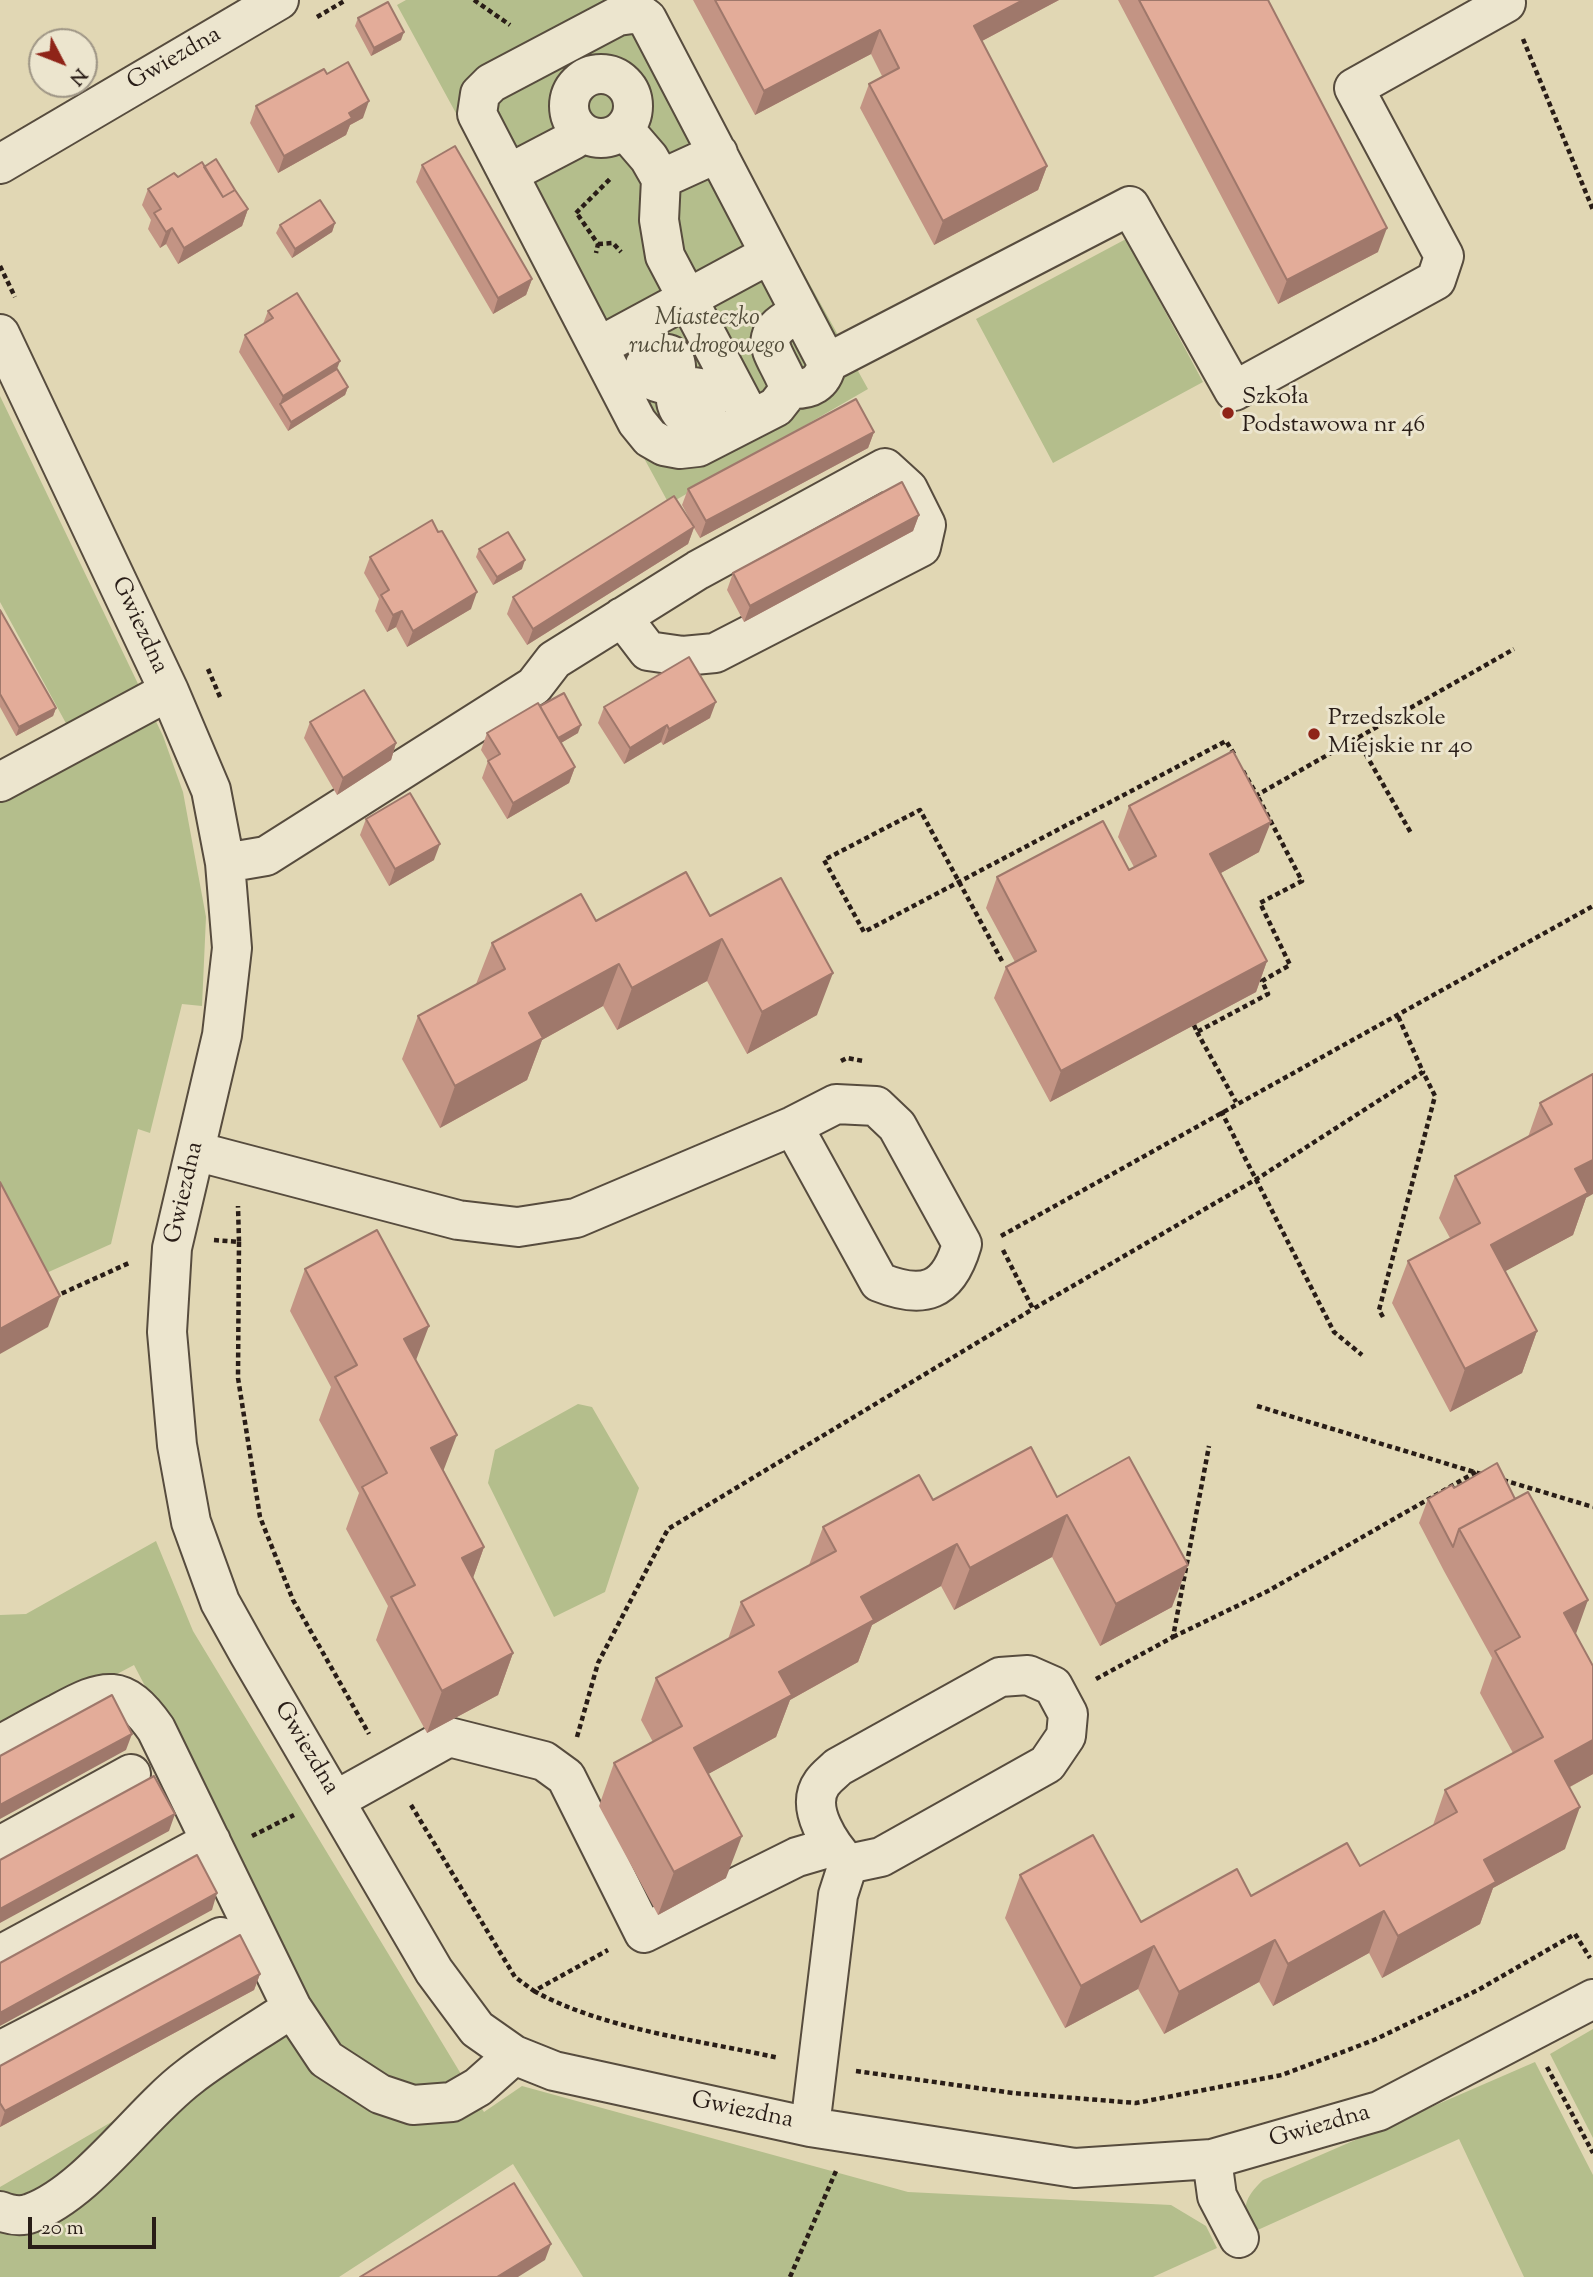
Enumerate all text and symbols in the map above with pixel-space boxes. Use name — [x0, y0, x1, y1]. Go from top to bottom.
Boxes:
street label: Gwiezdna — [123, 22, 227, 98]
north arrow — [28, 28, 98, 98]
text: N — [62, 61, 93, 91]
park label: Miasteczko ruchu drogowego — [629, 306, 785, 362]
place label: Szkoła Podstawowa nr 46 — [1242, 385, 1425, 441]
marker: Szkoła Podstawowa nr 46 — [1220, 405, 1236, 421]
street label: Gwiezdna — [103, 573, 173, 679]
place label: Przedszkole Miejskie nr 40 — [1328, 706, 1473, 762]
marker: Przedszkole Miejskie nr 40 — [1306, 726, 1322, 742]
street label: Gwiezdna — [160, 1139, 212, 1247]
street label: Gwiezdna — [266, 1697, 344, 1801]
street label: Gwiezdna — [688, 2087, 796, 2137]
street label: Gwiezdna — [1266, 2100, 1374, 2156]
scale bar — [32, 2204, 159, 2248]
text: 20 m — [41, 2214, 84, 2244]

